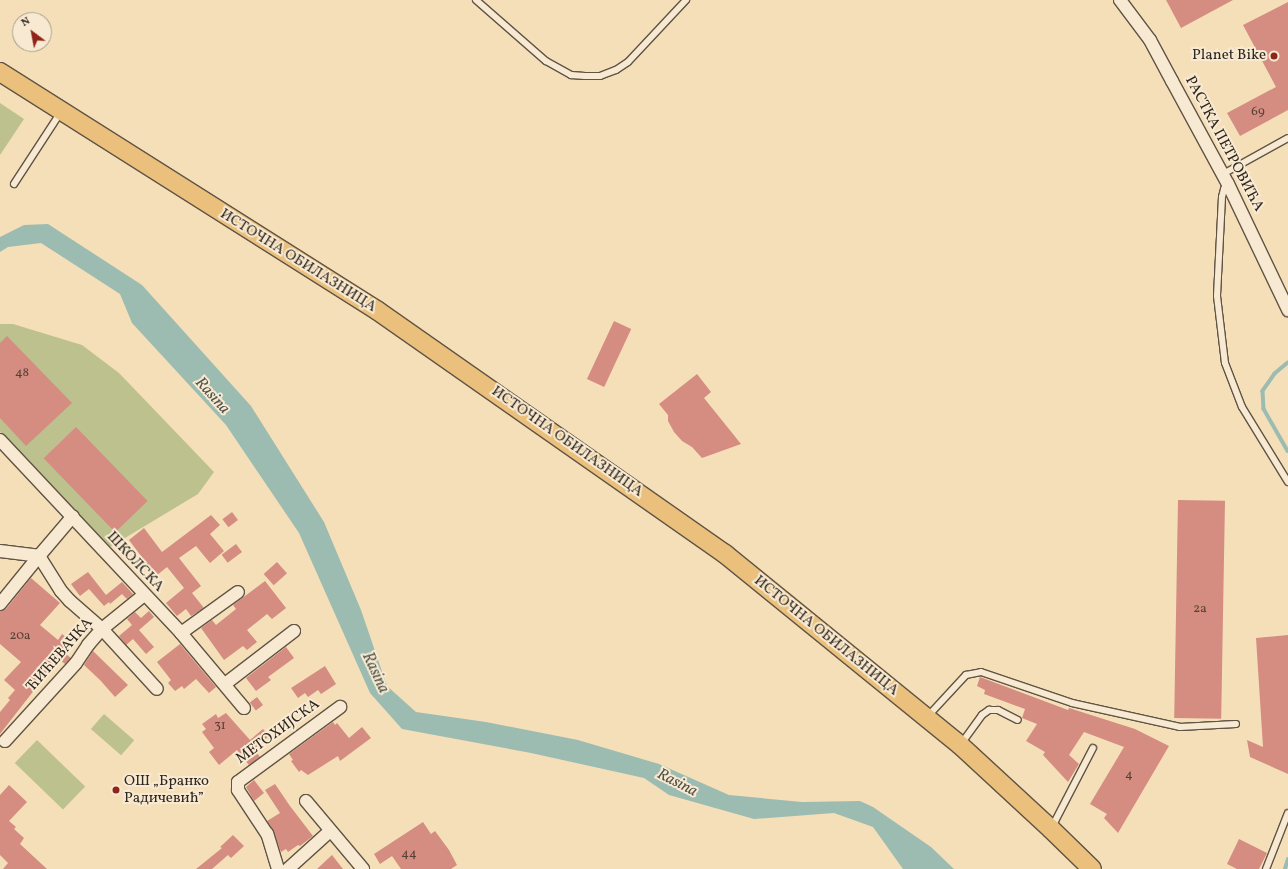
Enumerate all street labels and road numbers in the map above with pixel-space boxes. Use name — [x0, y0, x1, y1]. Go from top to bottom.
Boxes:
street label: РАСТКА ПЕТРОВИЋА — [1181, 73, 1267, 215]
street label: ИСТОЧНА ОБИЛАЗНИЦА — [216, 205, 380, 317]
street label: ИСТОЧНА ОБИЛАЗНИЦА — [488, 383, 646, 501]
street label: ШКОЛСКА — [102, 528, 168, 596]
street label: ИСТОЧНА ОБИЛАЗНИЦА — [750, 572, 902, 700]
street label: ЋИЋЕВАЧКА — [23, 614, 97, 696]
street label: МЕТОХИЈСКА — [233, 696, 323, 768]

